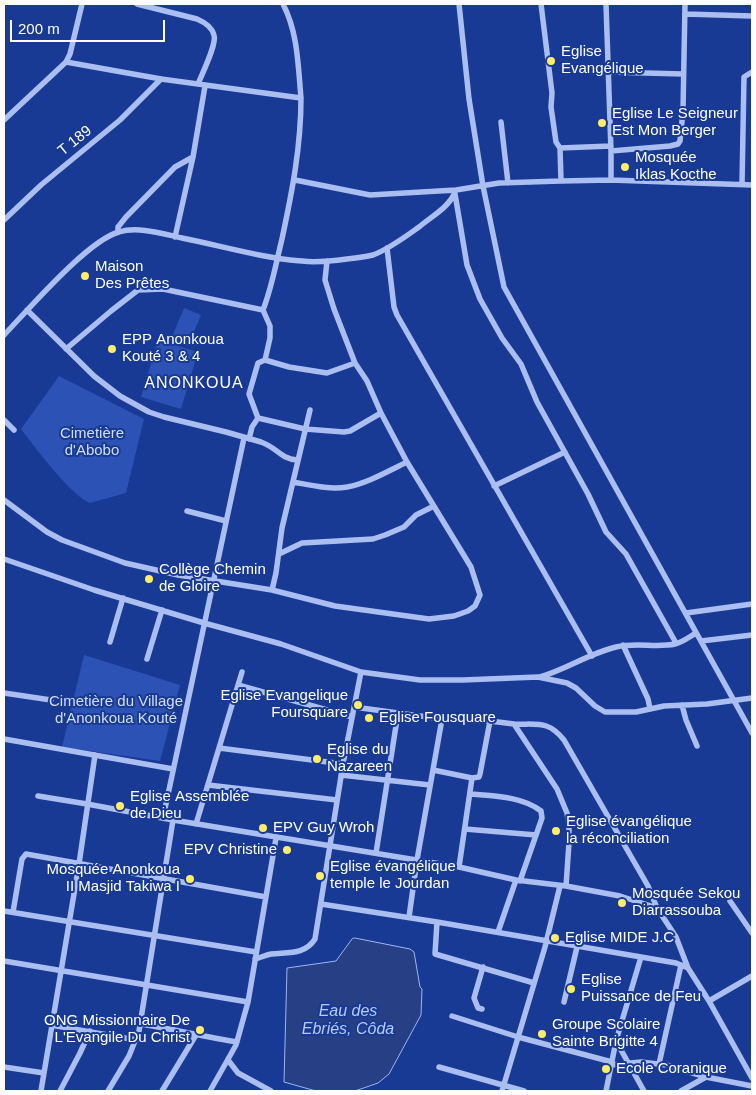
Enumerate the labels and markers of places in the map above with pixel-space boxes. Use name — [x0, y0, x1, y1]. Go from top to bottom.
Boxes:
place label: Eglise Evangélique — [561, 43, 644, 78]
marker: Eglise Evangélique — [545, 55, 557, 67]
place label: Eglise Le Seigneur Est Mon Berger — [612, 105, 738, 140]
marker: Eglise Le Seigneur Est Mon Berger — [596, 117, 608, 129]
place label: Mosquée Iklas Kocthe — [635, 149, 717, 184]
marker: Mosquée Iklas Kocthe — [619, 161, 631, 173]
place label: Maison Des Prêtes — [95, 258, 169, 293]
marker: Maison Des Prêtes — [79, 270, 91, 282]
place label: EPP Anonkoua Kouté 3 & 4 — [122, 331, 224, 366]
marker: EPP Anonkoua Kouté 3 & 4 — [106, 343, 118, 355]
place label: Collège Chemin de Gloire — [159, 561, 266, 596]
marker: Collège Chemin de Gloire — [143, 573, 155, 585]
place label: Eglise Evangelique Foursquare — [220, 687, 348, 722]
marker: Eglise Evangelique Foursquare — [352, 699, 364, 711]
place label: Eglise Fousquare — [379, 709, 496, 727]
marker: Eglise Fousquare — [363, 712, 375, 724]
place label: Eglise du Nazareen — [327, 741, 392, 776]
marker: Eglise du Nazareen — [311, 753, 323, 765]
place label: Eglise Assemblée de Dieu — [130, 788, 249, 823]
marker: Eglise Assemblée de Dieu — [114, 800, 126, 812]
place label: Eglise évangélique la réconciliation — [566, 813, 692, 848]
place label: EPV Guy Wroh — [273, 819, 374, 837]
marker: EPV Guy Wroh — [257, 822, 269, 834]
marker: Eglise évangélique la réconciliation — [550, 825, 562, 837]
place label: EPV Christine — [184, 841, 277, 859]
marker: EPV Christine — [281, 844, 293, 856]
place label: Eglise évangélique temple le Jourdan — [330, 858, 456, 893]
place label: Mosquée Anonkoua II Masjid Takiwa I — [47, 861, 180, 896]
marker: Eglise évangélique temple le Jourdan — [314, 870, 326, 882]
marker: Mosquée Anonkoua II Masjid Takiwa I — [184, 873, 196, 885]
place label: Mosquée Sekou Diarrassouba — [632, 885, 740, 920]
marker: Mosquée Sekou Diarrassouba — [616, 897, 628, 909]
place label: Eglise MIDE J.C — [565, 929, 674, 947]
marker: Eglise MIDE J.C — [549, 932, 561, 944]
place label: Eglise Puissance de Feu — [581, 971, 701, 1006]
marker: Eglise Puissance de Feu — [565, 983, 577, 995]
place label: ONG Missionnaire De L'Evangile Du Christ — [44, 1012, 190, 1047]
place label: Groupe Scolaire Sainte Brigitte 4 — [552, 1016, 660, 1051]
marker: ONG Missionnaire De L'Evangile Du Christ — [194, 1024, 206, 1036]
marker: Groupe Scolaire Sainte Brigitte 4 — [536, 1028, 548, 1040]
place label: Ecole Coranique — [616, 1060, 727, 1078]
marker: Ecole Coranique — [600, 1063, 612, 1075]

